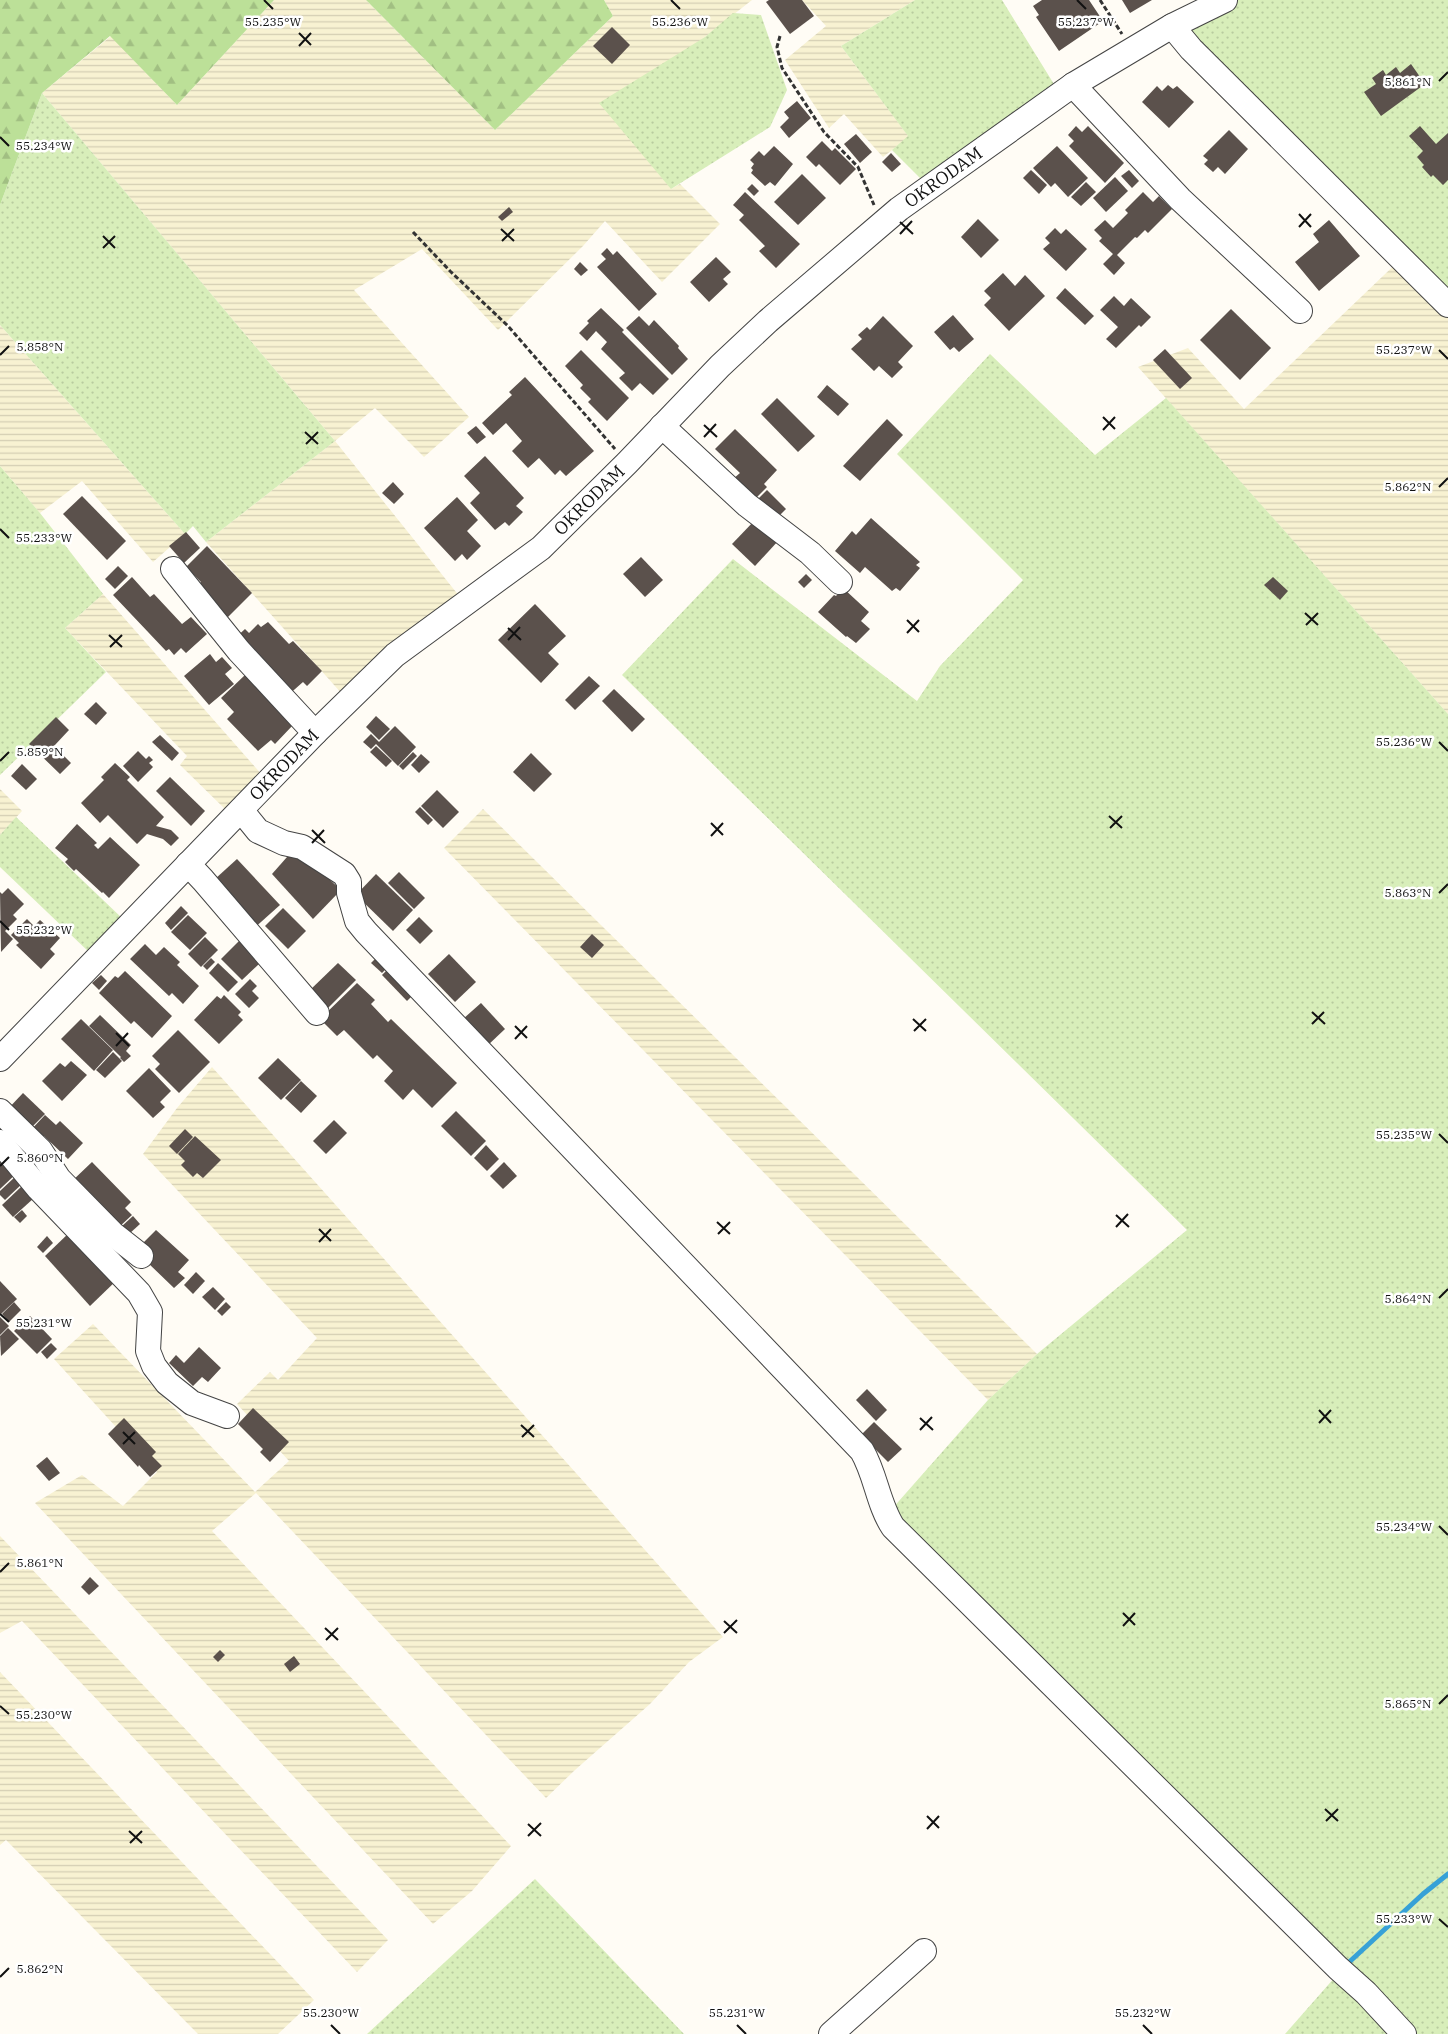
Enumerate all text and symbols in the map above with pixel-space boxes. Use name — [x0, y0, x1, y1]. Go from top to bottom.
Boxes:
text: 55.235°W — [245, 14, 302, 29]
text: 55.236°W — [652, 14, 709, 29]
text: 55.237°W — [1058, 14, 1115, 29]
text: 5.861°N — [1385, 74, 1431, 89]
text: 55.234°W — [16, 138, 73, 153]
street label: OKRODAM — [899, 141, 987, 213]
text: 5.858°N — [17, 339, 63, 354]
text: 55.237°W — [1376, 342, 1433, 357]
street label: OKRODAM — [549, 460, 629, 540]
text: 5.862°N — [1385, 479, 1431, 494]
text: 55.233°W — [16, 530, 73, 545]
street label: OKRODAM — [244, 724, 324, 805]
text: 55.236°W — [1376, 734, 1433, 749]
text: 5.859°N — [17, 744, 63, 759]
text: 5.863°N — [1385, 885, 1431, 900]
text: 55.232°W — [16, 922, 73, 937]
text: 55.235°W — [1376, 1127, 1433, 1142]
text: 5.860°N — [17, 1150, 63, 1165]
text: 5.864°N — [1385, 1291, 1431, 1306]
text: 55.231°W — [16, 1315, 73, 1330]
text: 55.234°W — [1376, 1519, 1433, 1534]
text: 5.861°N — [17, 1555, 63, 1570]
text: 5.865°N — [1385, 1696, 1431, 1711]
text: 55.230°W — [16, 1707, 73, 1722]
text: 55.233°W — [1376, 1911, 1433, 1926]
text: 5.862°N — [17, 1961, 63, 1976]
text: 55.230°W — [303, 2005, 360, 2020]
text: 55.231°W — [709, 2005, 766, 2020]
text: 55.232°W — [1115, 2005, 1172, 2020]

